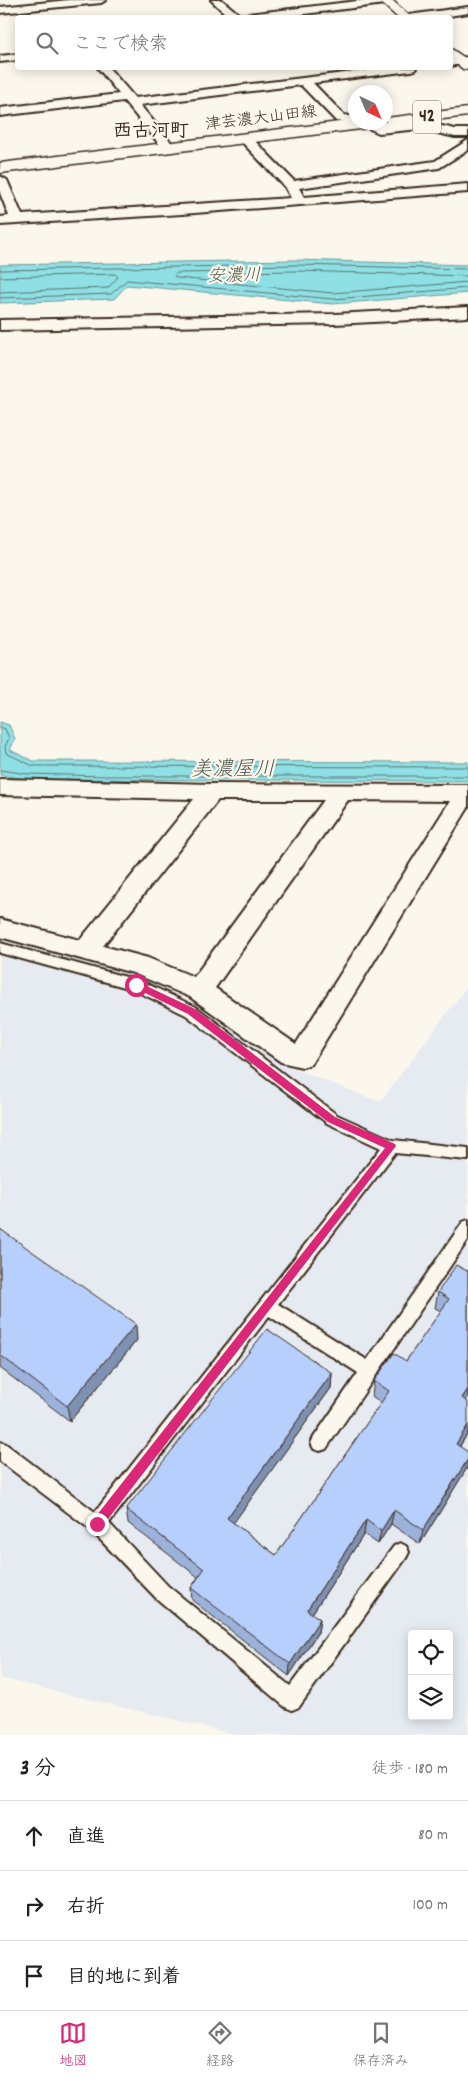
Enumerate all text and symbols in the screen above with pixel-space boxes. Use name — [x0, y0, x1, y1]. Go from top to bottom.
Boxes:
search box — [15, 15, 453, 70]
icon: search — [33, 29, 61, 57]
text: ここで検索 — [73, 32, 168, 59]
north arrow — [348, 85, 393, 130]
road number: 42 — [413, 100, 441, 134]
street label: 津芸濃大山田線 — [204, 101, 318, 137]
district label: 西古河町 — [113, 119, 189, 146]
water label: 安濃川 — [207, 264, 261, 290]
water label: 美濃屋川 — [191, 756, 275, 786]
route start — [125, 974, 148, 997]
route end — [86, 1513, 109, 1536]
map controls — [408, 1630, 453, 1720]
button: locate — [408, 1630, 453, 1675]
button: layers — [408, 1675, 453, 1720]
text: 3 分 — [20, 1755, 55, 1785]
text: 徒歩 · 180 m — [372, 1758, 448, 1781]
icon: ahead — [20, 1822, 48, 1850]
text: 80 m — [418, 1824, 448, 1847]
text: 直進 — [67, 1825, 105, 1852]
icon: right — [20, 1892, 48, 1920]
text: 100 m — [412, 1894, 448, 1917]
text: 右折 — [67, 1895, 105, 1922]
icon: arrive — [20, 1962, 48, 1990]
text: 目的地に到着 — [67, 1965, 181, 1992]
tab: 地図 — [59, 2019, 87, 2072]
tab: 経路 — [206, 2019, 234, 2072]
tab: 保存済み — [353, 2019, 409, 2072]

